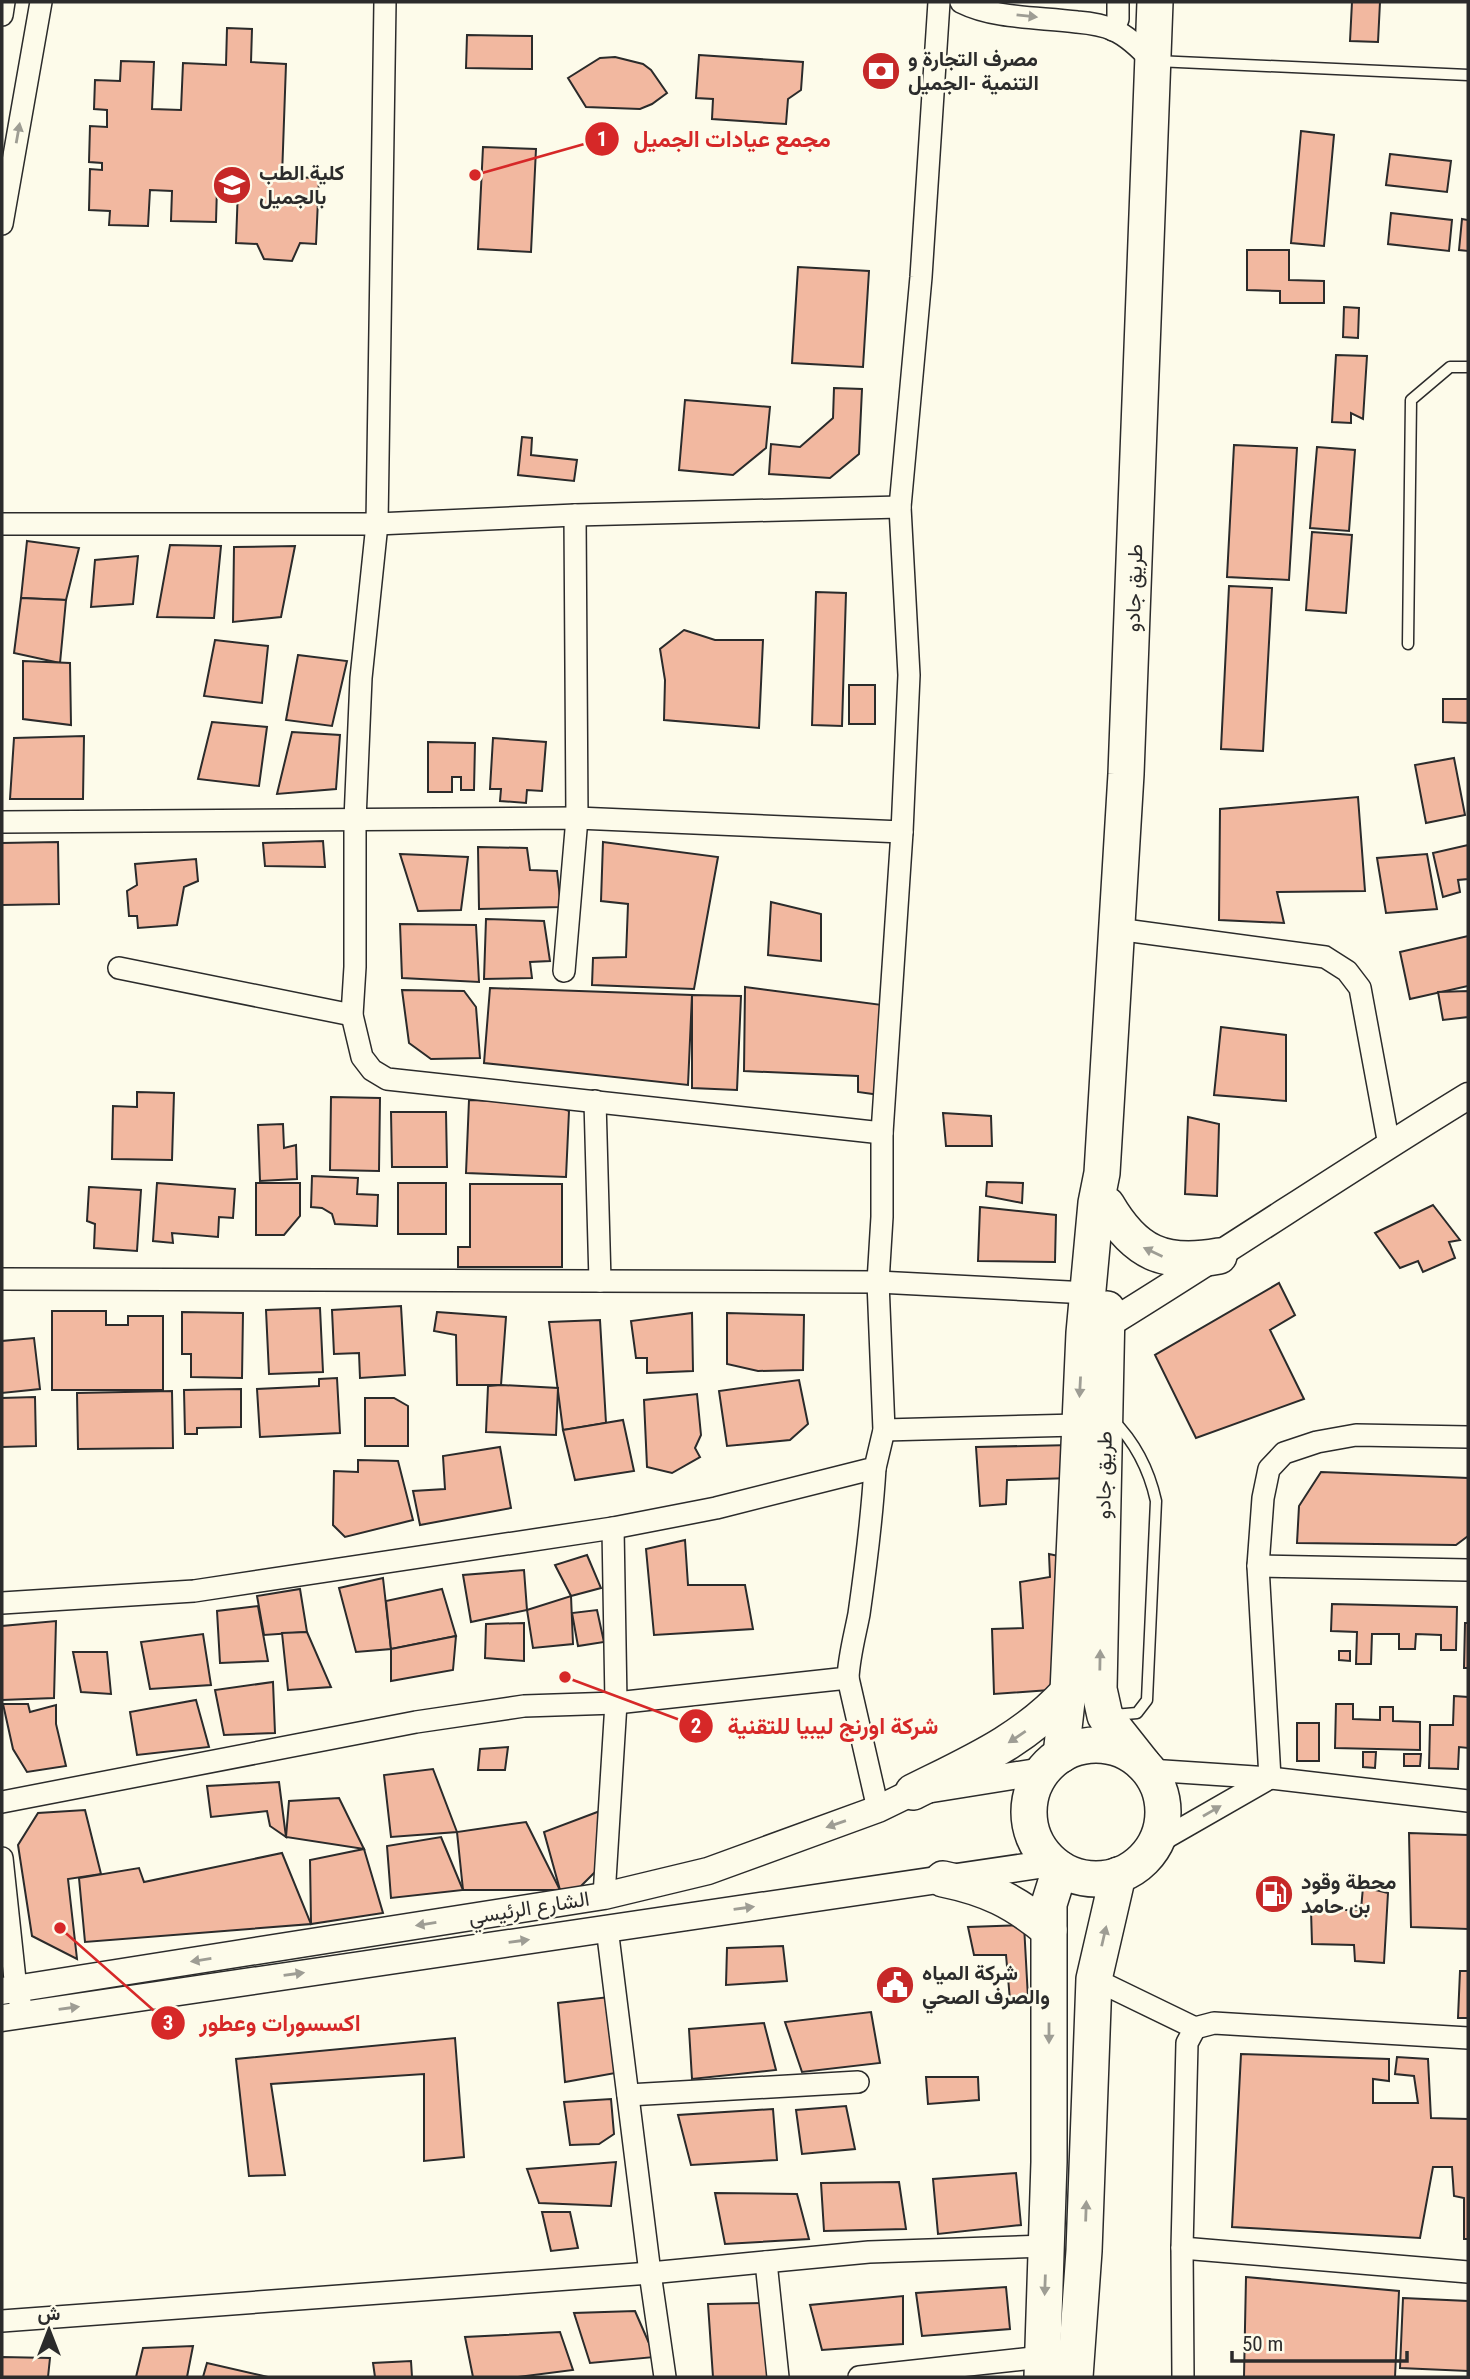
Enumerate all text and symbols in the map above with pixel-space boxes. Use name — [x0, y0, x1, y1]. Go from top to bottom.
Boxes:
one-way arrow — [1016, 11, 1038, 22]
place label: مصرف التجارة و التنمية -الجميل — [908, 47, 1039, 95]
bank icon: مصرف التجارة و التنمية -الجميل — [860, 50, 902, 92]
callout: مجمع عيادات الجميل — [584, 117, 845, 161]
one-way arrow — [13, 122, 24, 144]
text: مجمع عيادات الجميل — [633, 126, 831, 155]
text: 1 — [597, 127, 607, 151]
place label: كلية الطب بالجميل — [259, 161, 344, 209]
school or university icon: كلية الطب بالجميل — [211, 164, 253, 206]
street label: طريق جادو — [1120, 543, 1149, 633]
one-way arrow — [1143, 1246, 1163, 1258]
one-way arrow — [1075, 1376, 1086, 1398]
street label: طريق جادو — [1091, 1431, 1118, 1519]
one-way arrow — [1094, 1649, 1106, 1671]
callout: شركة اورنج ليبيا للتقنية — [679, 1704, 953, 1748]
text: شركة اورنج ليبيا للتقنية — [728, 1713, 938, 1742]
text: 2 — [691, 1714, 701, 1738]
one-way arrow — [1007, 1731, 1027, 1744]
one-way arrow — [1203, 1805, 1222, 1817]
one-way arrow — [826, 1819, 847, 1830]
place label: محطة وقود بن حامد — [1301, 1870, 1396, 1918]
fuel station icon: محطة وقود بن حامد — [1253, 1873, 1295, 1915]
street label: الشارع الرئيسي — [467, 1887, 592, 1934]
one-way arrow — [734, 1903, 756, 1914]
one-way arrow — [415, 1919, 437, 1930]
one-way arrow — [1099, 1925, 1110, 1947]
one-way arrow — [509, 1936, 531, 1947]
one-way arrow — [190, 1955, 212, 1966]
place label: شركة المياه والصرف الصحي — [922, 1961, 1050, 2014]
public building icon: شركة المياه والصرف الصحي — [874, 1964, 916, 2006]
one-way arrow — [283, 1969, 305, 1980]
callout: اكسسورات وعطور — [150, 2001, 375, 2045]
one-way arrow — [58, 2002, 80, 2013]
text: اكسسورات وعطور — [198, 2010, 361, 2038]
text: 3 — [163, 2011, 173, 2035]
one-way arrow — [1043, 2022, 1055, 2044]
one-way arrow — [1080, 2200, 1091, 2222]
one-way arrow — [1040, 2274, 1051, 2296]
north arrow — [14, 2295, 84, 2365]
text: ش — [38, 2302, 61, 2325]
scale bar — [1232, 2320, 1407, 2364]
text: 50 m — [1242, 2332, 1283, 2356]

